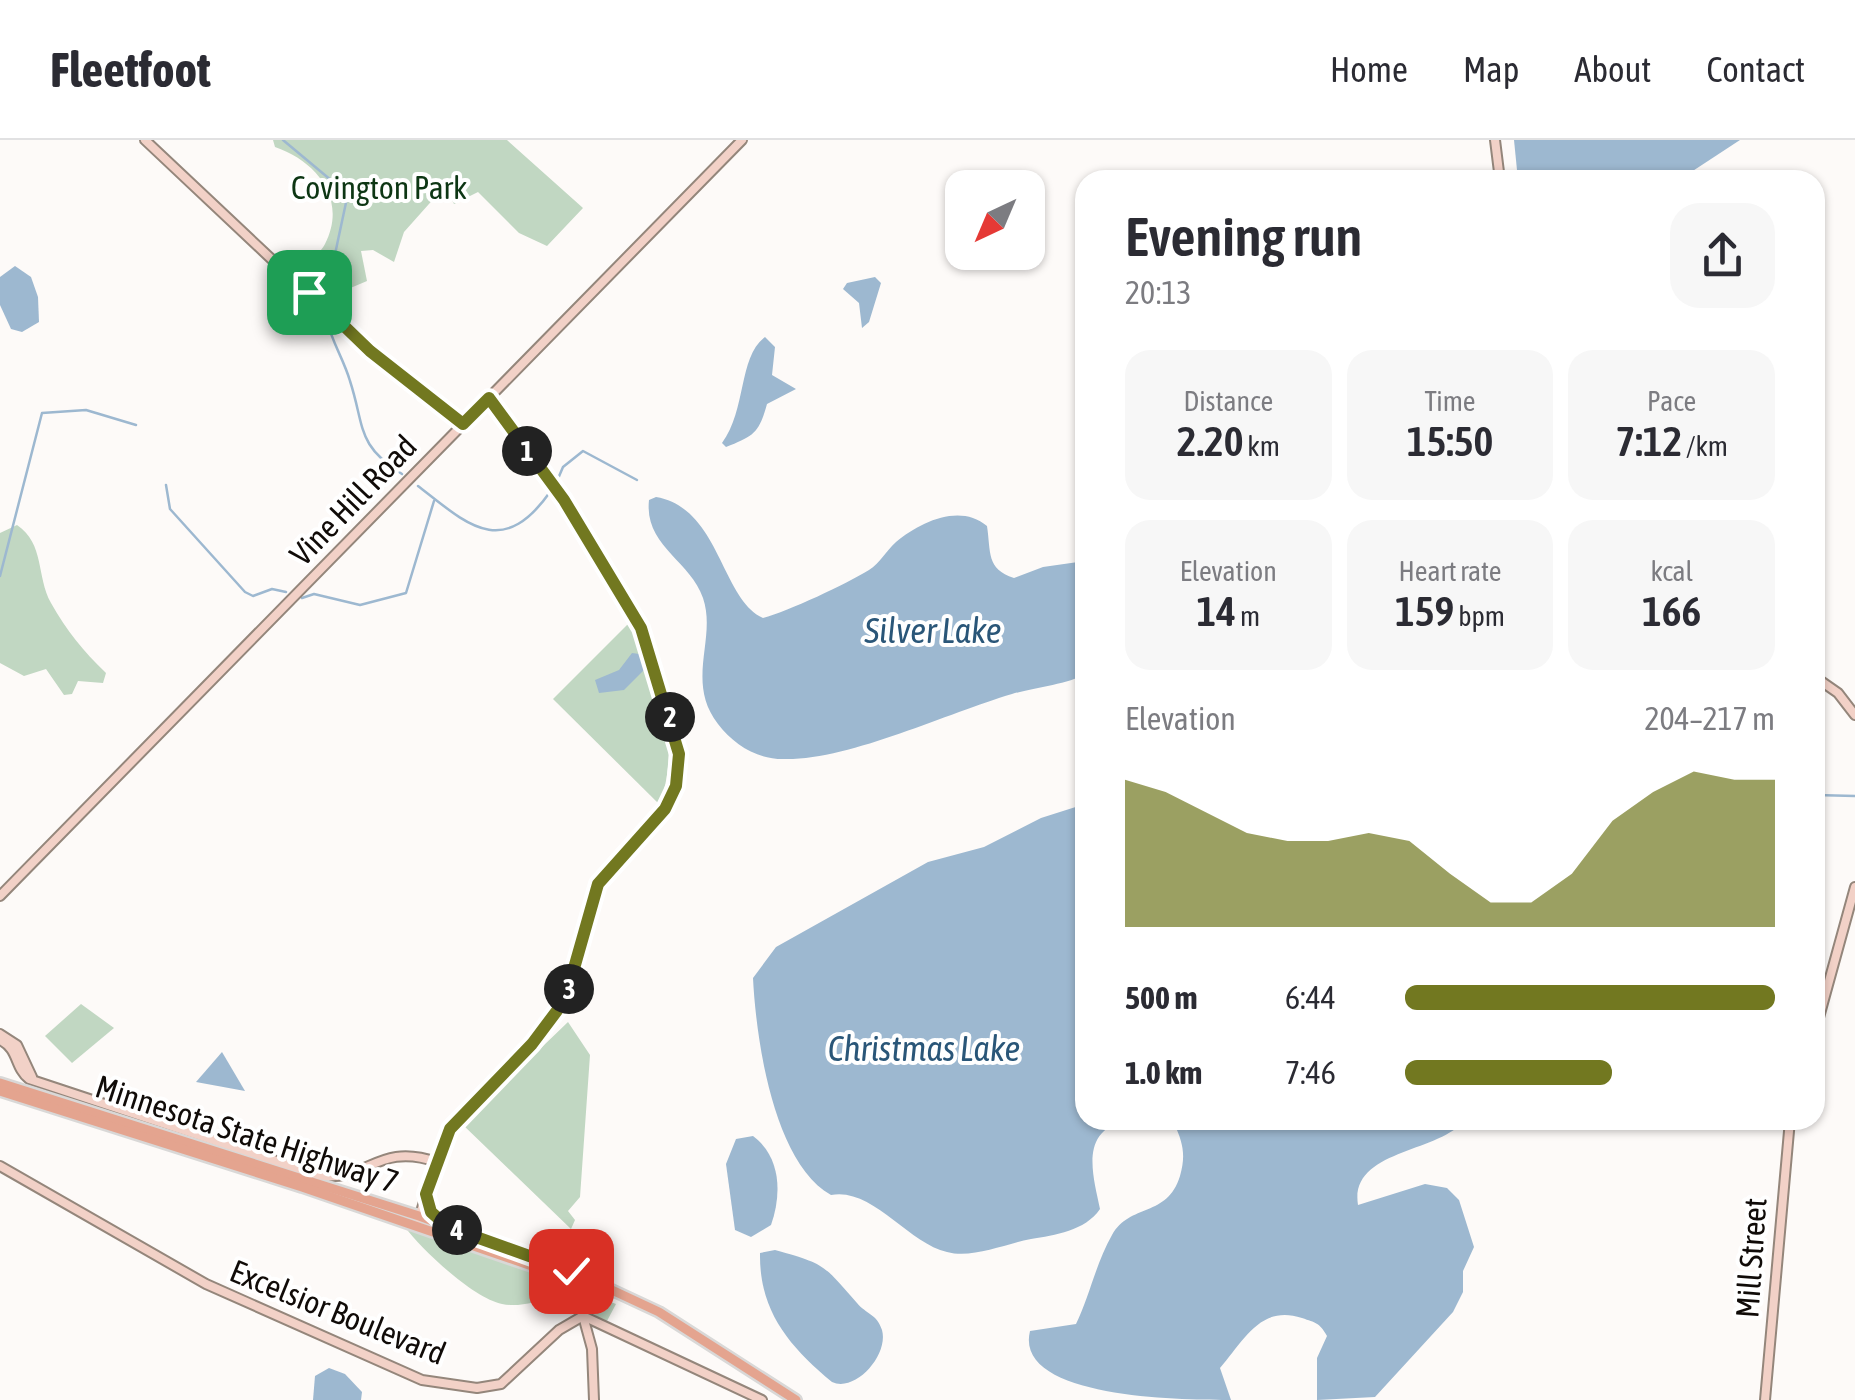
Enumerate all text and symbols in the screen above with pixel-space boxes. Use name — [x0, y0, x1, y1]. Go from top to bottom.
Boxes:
text: Fleetfoot — [50, 42, 211, 97]
text: Home — [1330, 49, 1408, 89]
text: Map — [1463, 49, 1519, 89]
text: About — [1574, 49, 1651, 89]
text: Contact — [1706, 49, 1805, 89]
park label: Covington Park — [291, 169, 467, 206]
north arrow — [945, 170, 1045, 270]
map controls — [945, 170, 1045, 270]
button: share — [1670, 203, 1775, 308]
text: Evening run — [1125, 205, 1362, 268]
pin — [267, 250, 352, 335]
icon: arrive — [282, 265, 337, 320]
text: 20:13 — [1125, 274, 1192, 311]
text: Distance — [1183, 385, 1273, 417]
text: Time — [1424, 385, 1476, 417]
text: Pace — [1647, 385, 1696, 417]
text: 2.20 — [1177, 417, 1244, 465]
text: 15:50 — [1407, 417, 1493, 465]
text: 7:12 — [1615, 417, 1682, 465]
pin: 1 — [502, 426, 552, 476]
street label: Vine Hill Road — [282, 427, 424, 573]
text: km — [1244, 430, 1280, 462]
text: /km — [1682, 430, 1728, 462]
text: 1 — [520, 435, 534, 467]
text: Elevation — [1180, 555, 1277, 587]
text: Heart rate — [1398, 555, 1502, 587]
text: kcal — [1650, 555, 1693, 587]
text: 14 — [1197, 587, 1236, 635]
text: 159 — [1395, 587, 1454, 635]
text: 166 — [1642, 587, 1701, 635]
text: m — [1236, 600, 1260, 632]
text: bpm — [1454, 600, 1505, 632]
water label: Silver Lake — [863, 610, 1002, 650]
pin: 2 — [645, 692, 695, 742]
text: Elevation — [1125, 700, 1236, 737]
text: 204–217 m — [1645, 700, 1775, 737]
text: 2 — [663, 701, 677, 733]
pin: 3 — [544, 964, 594, 1014]
text: 3 — [562, 973, 576, 1005]
text: 500 m — [1125, 979, 1198, 1016]
text: 6:44 — [1285, 979, 1336, 1016]
water label: Christmas Lake — [828, 1028, 1020, 1068]
text: 1.0 km — [1125, 1054, 1202, 1091]
text: 7:46 — [1285, 1054, 1336, 1091]
street label: Minnesota State Highway 7 — [91, 1068, 403, 1200]
street label: Mill Street — [1728, 1197, 1774, 1319]
pin: 4 — [432, 1205, 482, 1255]
text: 4 — [450, 1214, 464, 1246]
pin — [529, 1229, 614, 1314]
icon: check — [544, 1244, 599, 1299]
street label: Excelsior Boulevard — [225, 1252, 451, 1372]

